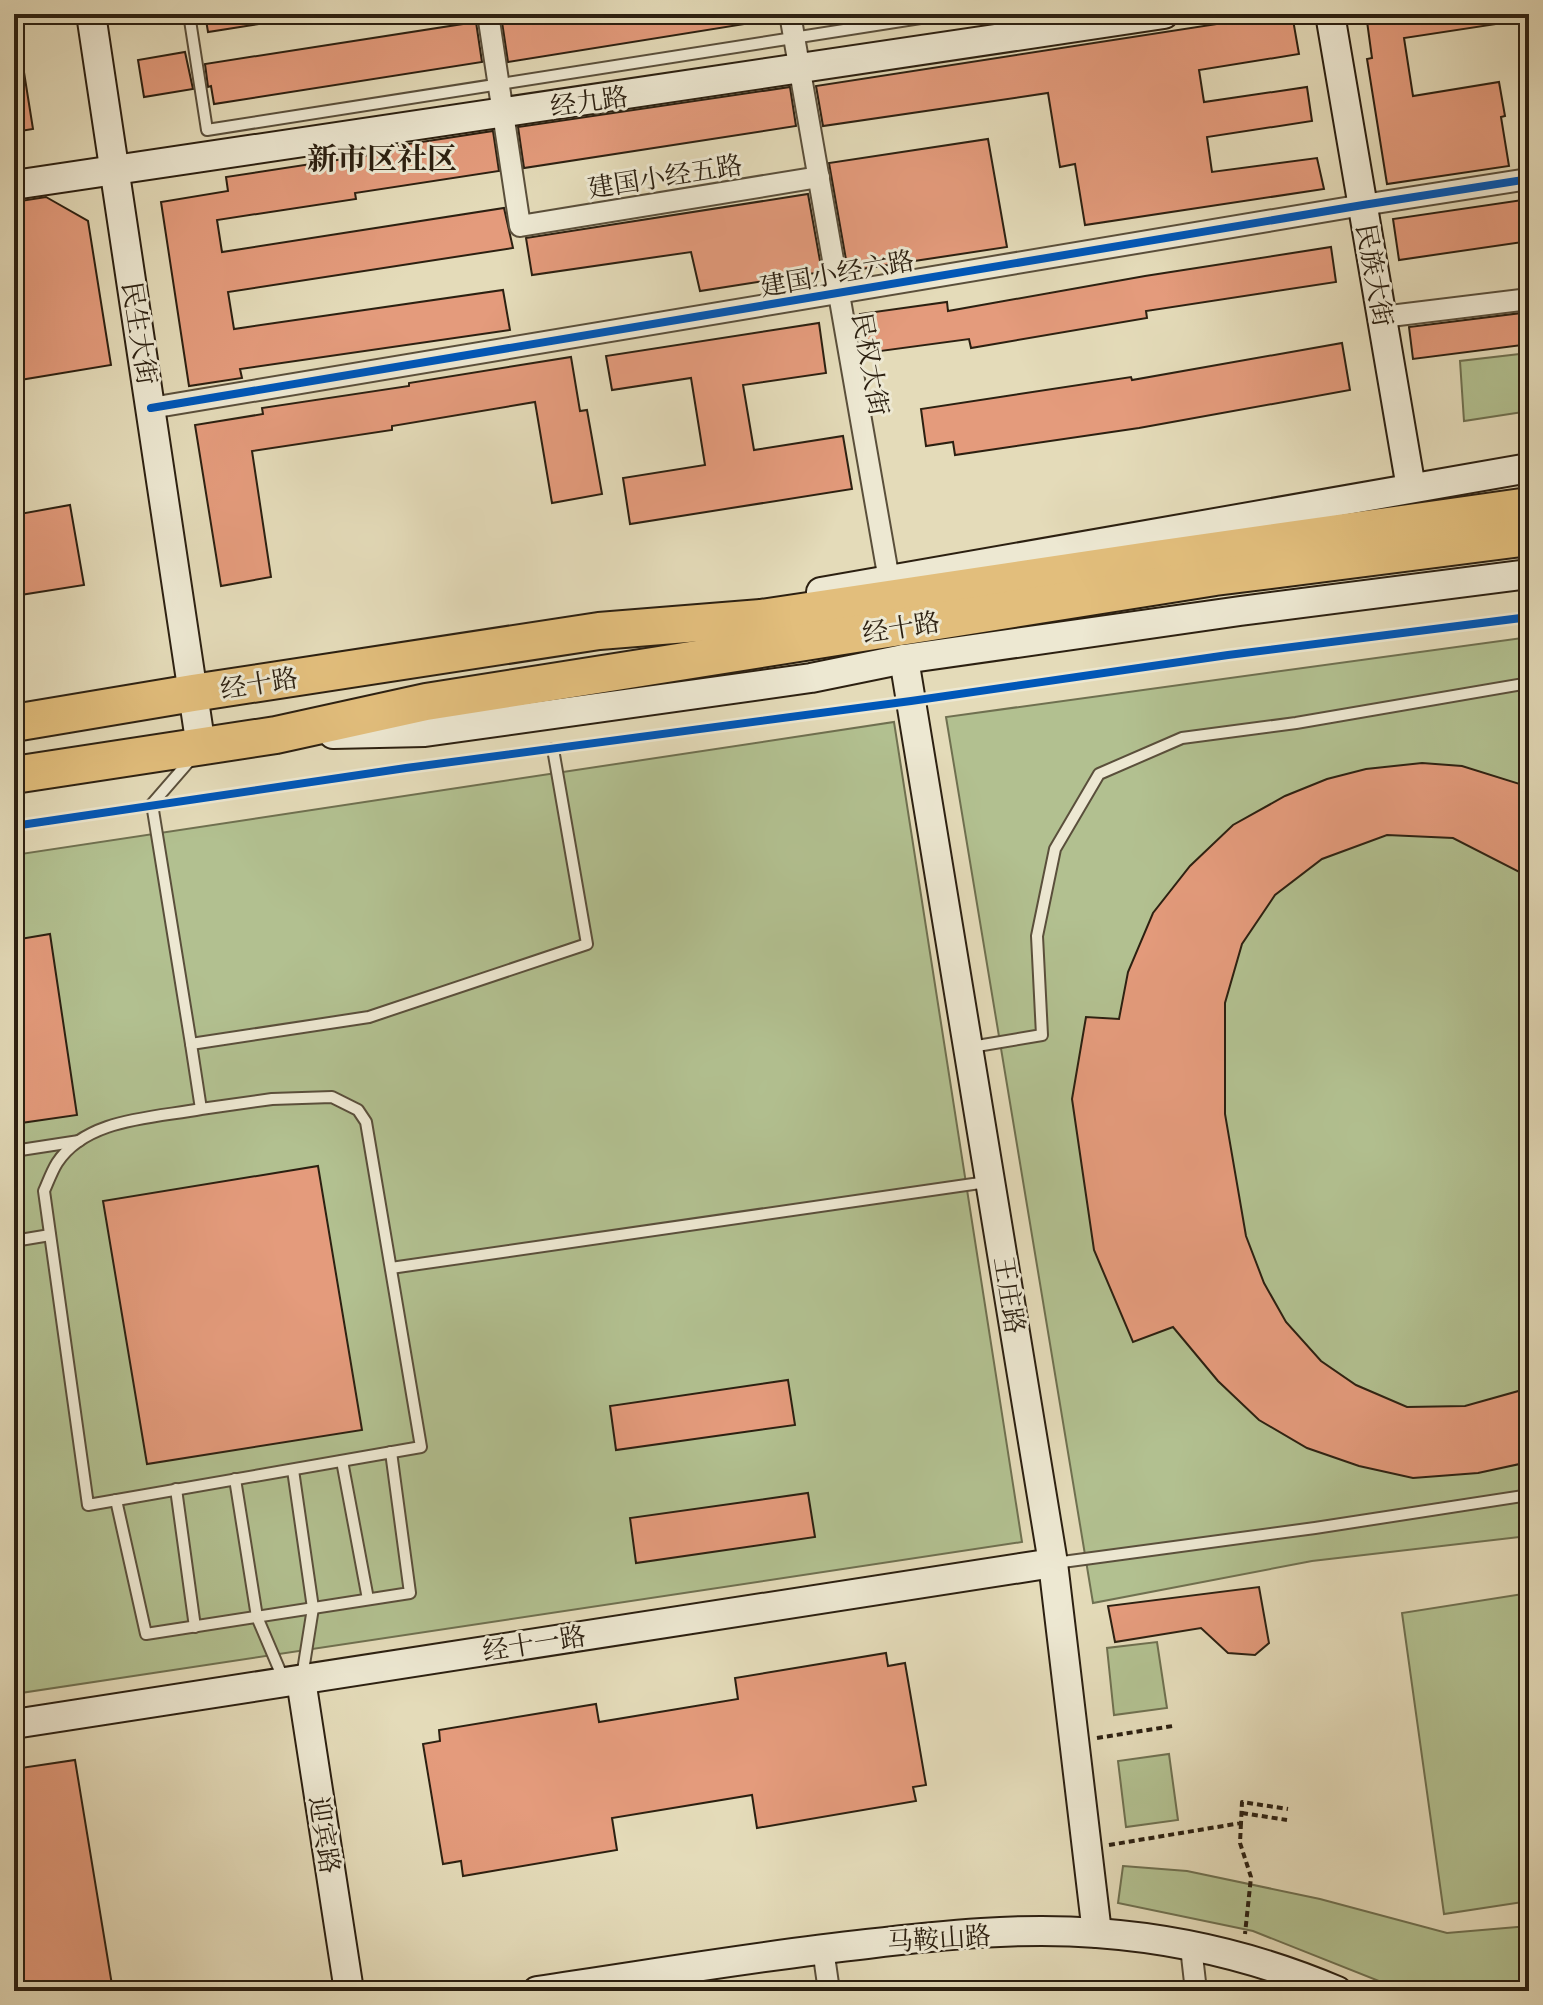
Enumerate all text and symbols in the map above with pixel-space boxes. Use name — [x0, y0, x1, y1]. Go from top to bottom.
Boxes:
street label: 经九路 — [548, 76, 630, 126]
district label: 新市区社区 — [307, 136, 457, 180]
street label: 建国小经五路 — [585, 145, 745, 207]
street label: 民族大街 — [1347, 220, 1403, 330]
street label: 建国小经六路 — [757, 240, 917, 306]
street label: 民生大街 — [113, 279, 167, 387]
street label: 民权大街 — [843, 309, 899, 419]
street label: 经十路 — [859, 602, 943, 652]
street label: 经十路 — [217, 658, 301, 708]
street label: 王庄路 — [985, 1253, 1035, 1337]
street label: 经十一路 — [480, 1616, 588, 1670]
street label: 迎宾路 — [300, 1793, 350, 1877]
street label: 马鞍山路 — [886, 1915, 992, 1961]

